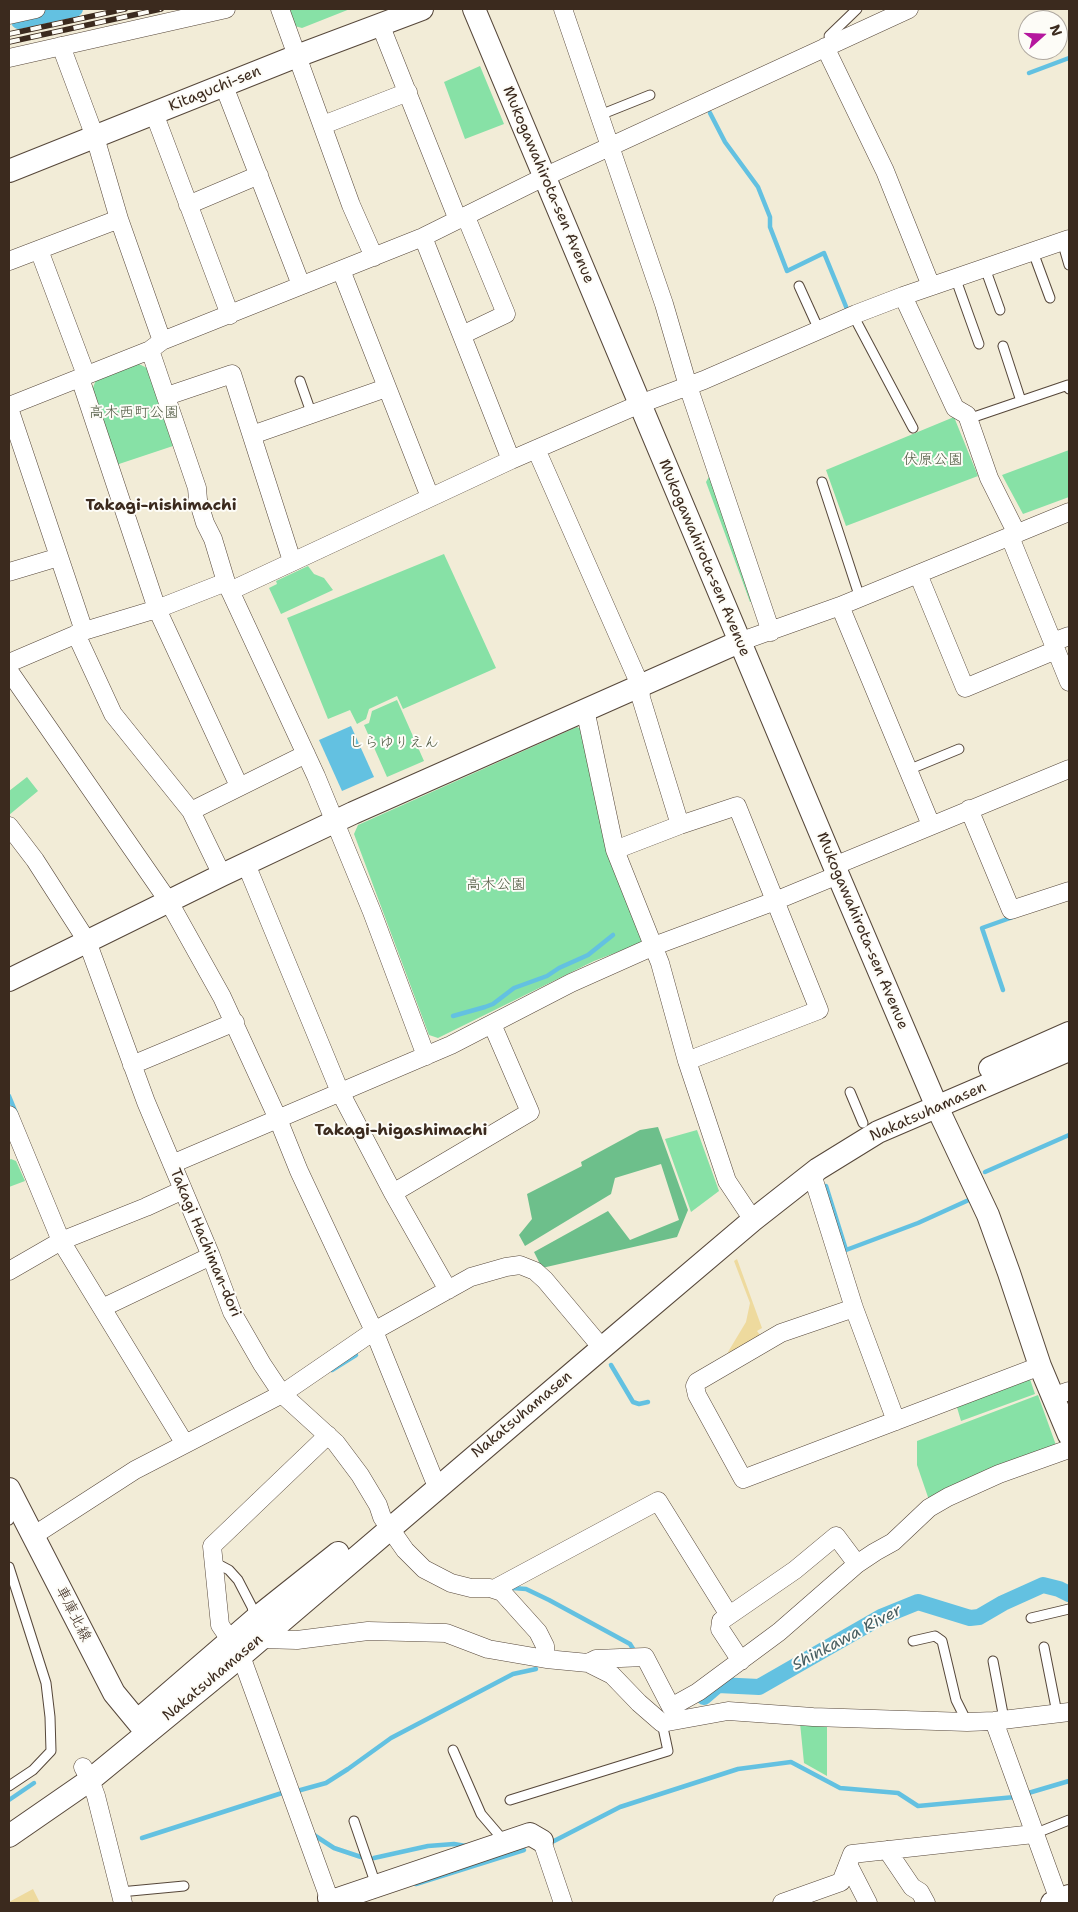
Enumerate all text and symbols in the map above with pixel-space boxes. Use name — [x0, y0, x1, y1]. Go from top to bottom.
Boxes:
north arrow — [1018, 10, 1068, 60]
text: N — [1046, 22, 1067, 39]
street label: Kitaguchi-sen — [166, 62, 264, 116]
street label: Mukogawahirota-sen Avenue — [498, 84, 598, 286]
park label: 高木西町公園 — [89, 404, 179, 422]
park label: 伏原公園 — [903, 451, 963, 469]
street label: Mukogawahirota-sen Avenue — [654, 457, 754, 659]
district label: Takagi-nishimachi — [85, 496, 237, 516]
park label: しらゆりえん — [349, 734, 439, 752]
street label: Mukogawahirota-sen Avenue — [812, 830, 912, 1032]
park label: 高木公園 — [466, 876, 526, 894]
street label: Nakatsuhamasen — [867, 1078, 989, 1146]
district label: Takagi-higashimachi — [315, 1121, 487, 1141]
street label: Takagi Hachiman-dori — [166, 1166, 244, 1320]
street label: Nakatsuhamasen — [468, 1368, 576, 1462]
street label: 車庫北線 — [51, 1583, 95, 1645]
water label: Shinkawa River — [789, 1601, 905, 1675]
street label: Nakatsuhamasen — [159, 1631, 267, 1725]

